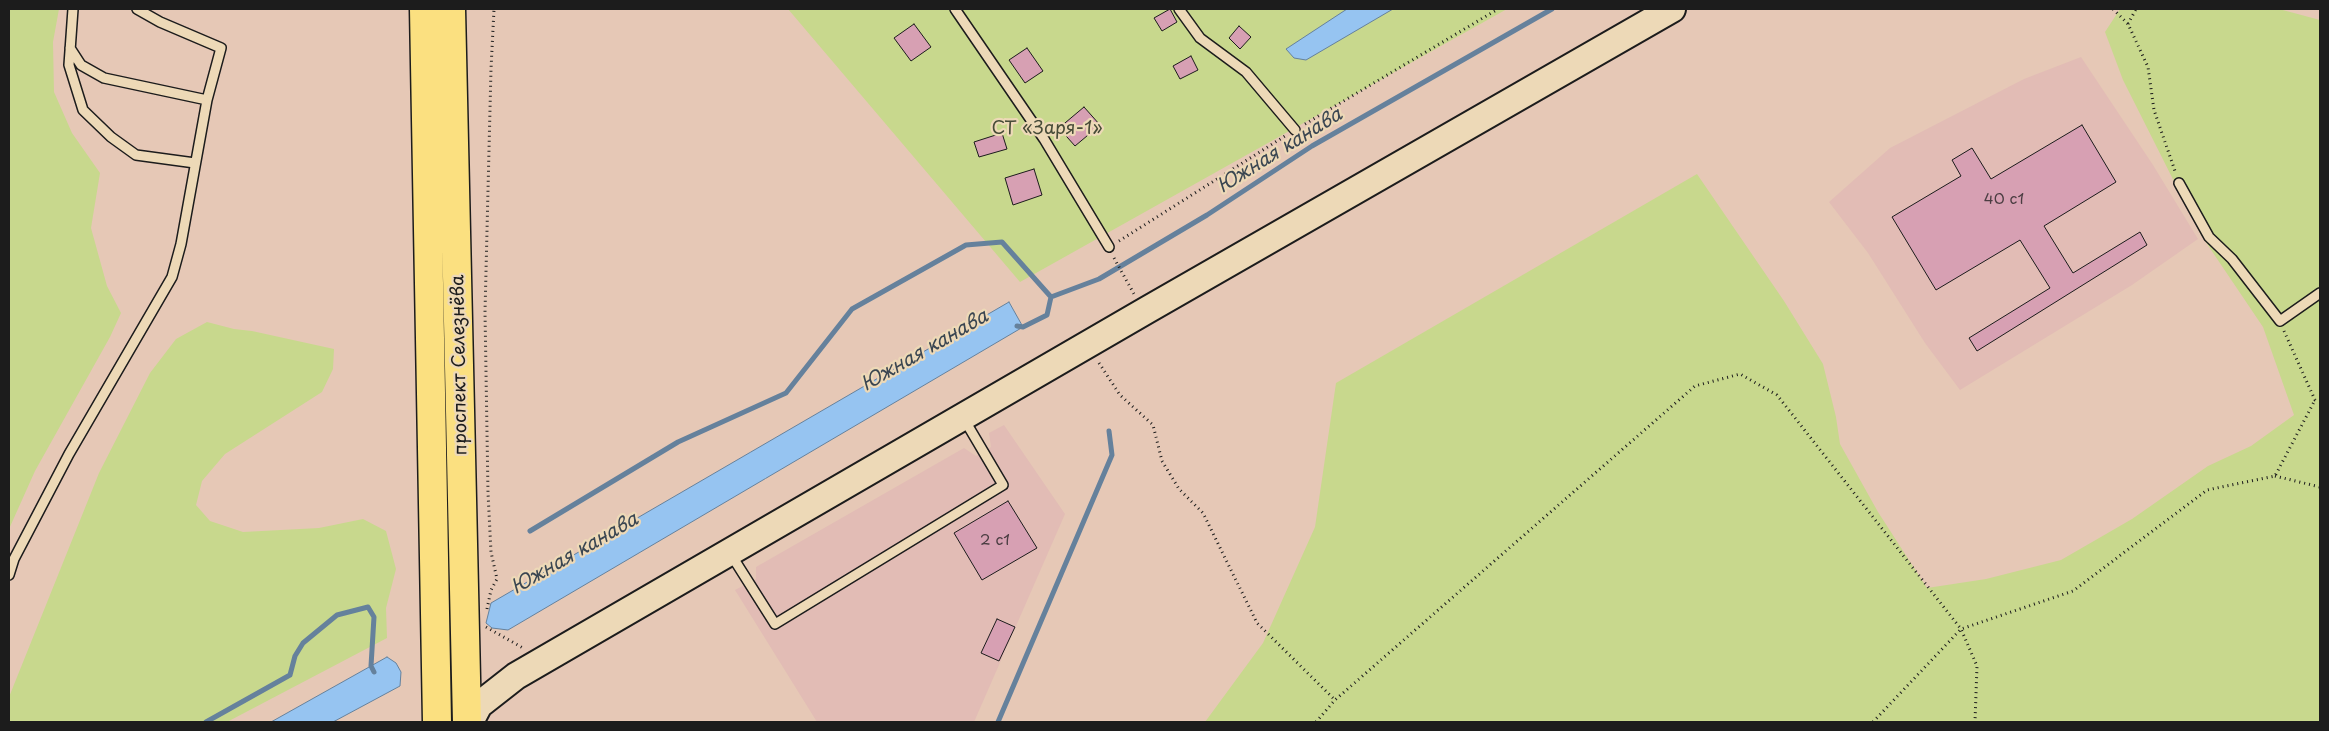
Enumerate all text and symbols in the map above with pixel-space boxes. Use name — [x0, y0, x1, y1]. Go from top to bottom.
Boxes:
water label: Южная канава — [1213, 103, 1347, 199]
park label: СТ «Заря-1» — [991, 118, 1103, 140]
house number: 40 с1 — [1984, 191, 2024, 209]
street label: проспект Селезнёва — [448, 275, 472, 455]
water label: Южная канава — [857, 305, 993, 397]
water label: Южная канава — [507, 508, 643, 600]
house number: 2 с1 — [980, 532, 1010, 550]

